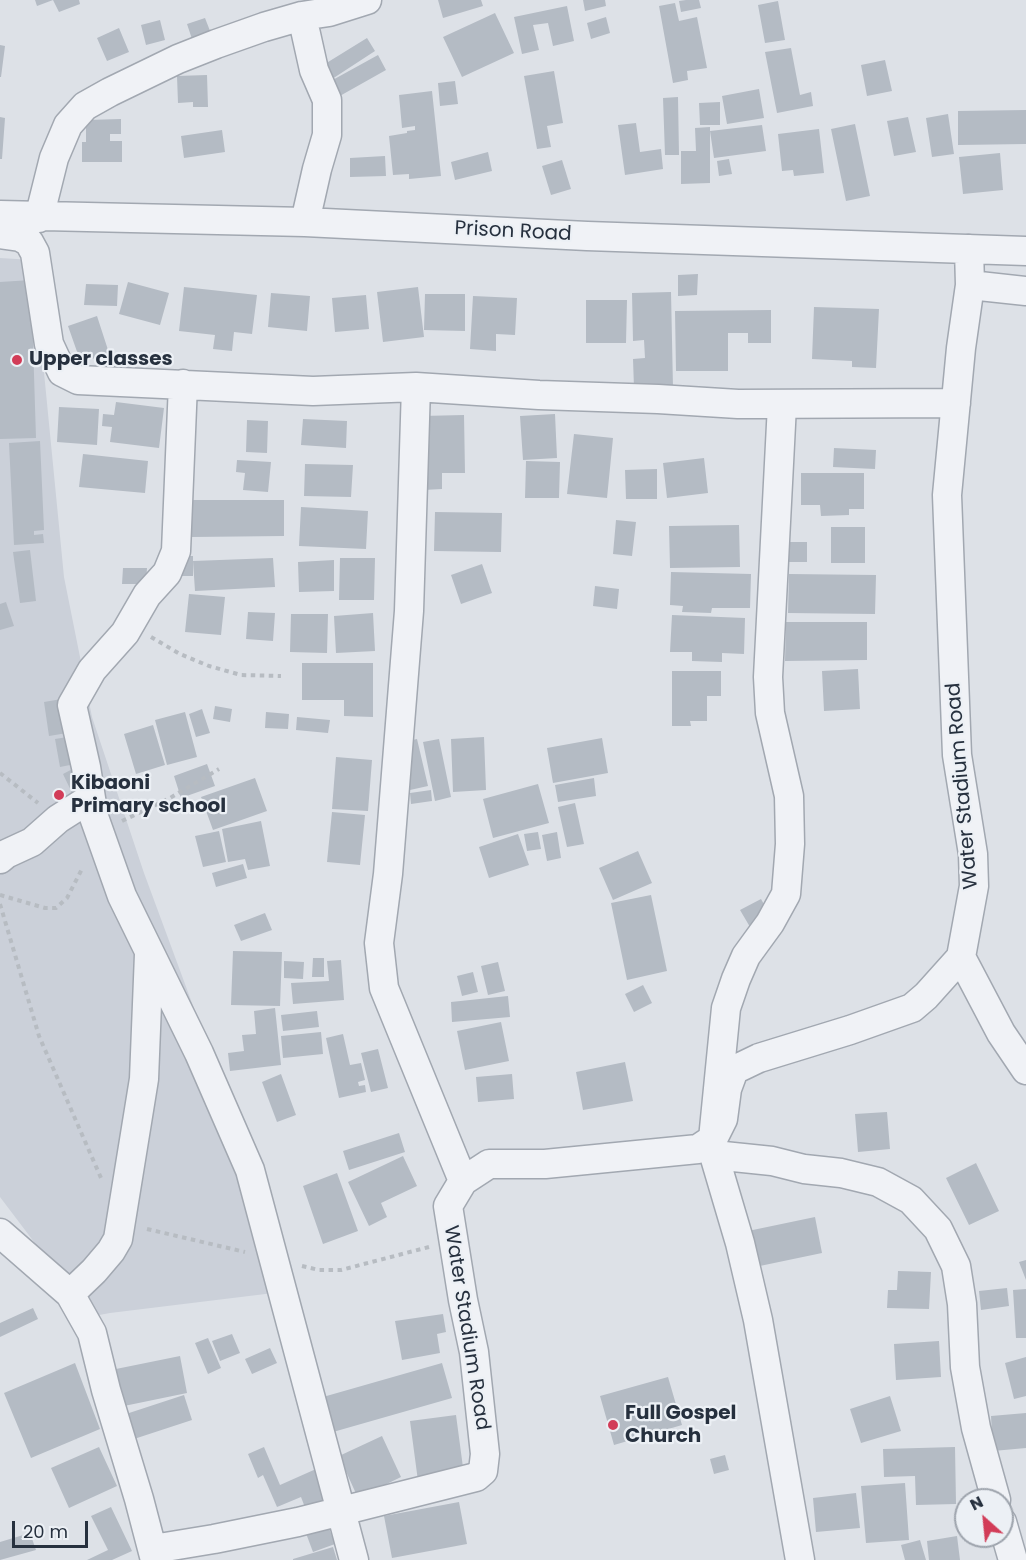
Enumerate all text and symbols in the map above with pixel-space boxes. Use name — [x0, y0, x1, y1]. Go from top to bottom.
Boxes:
street label: Prison Road — [454, 217, 572, 247]
place label: Upper classes — [29, 348, 173, 372]
marker: Upper classes — [10, 353, 24, 367]
street label: Water Stadium Road — [942, 682, 984, 890]
place label: Kibaoni Primary school — [71, 772, 226, 819]
marker: Kibaoni Primary school — [52, 788, 66, 802]
street label: Water Stadium Road — [438, 1224, 494, 1432]
place label: Full Gospel Church — [625, 1402, 736, 1449]
marker: Full Gospel Church — [606, 1418, 620, 1432]
north arrow — [954, 1488, 1014, 1548]
text: N — [966, 1490, 987, 1516]
scale bar — [15, 1509, 92, 1547]
text: 20 m — [23, 1519, 68, 1544]

